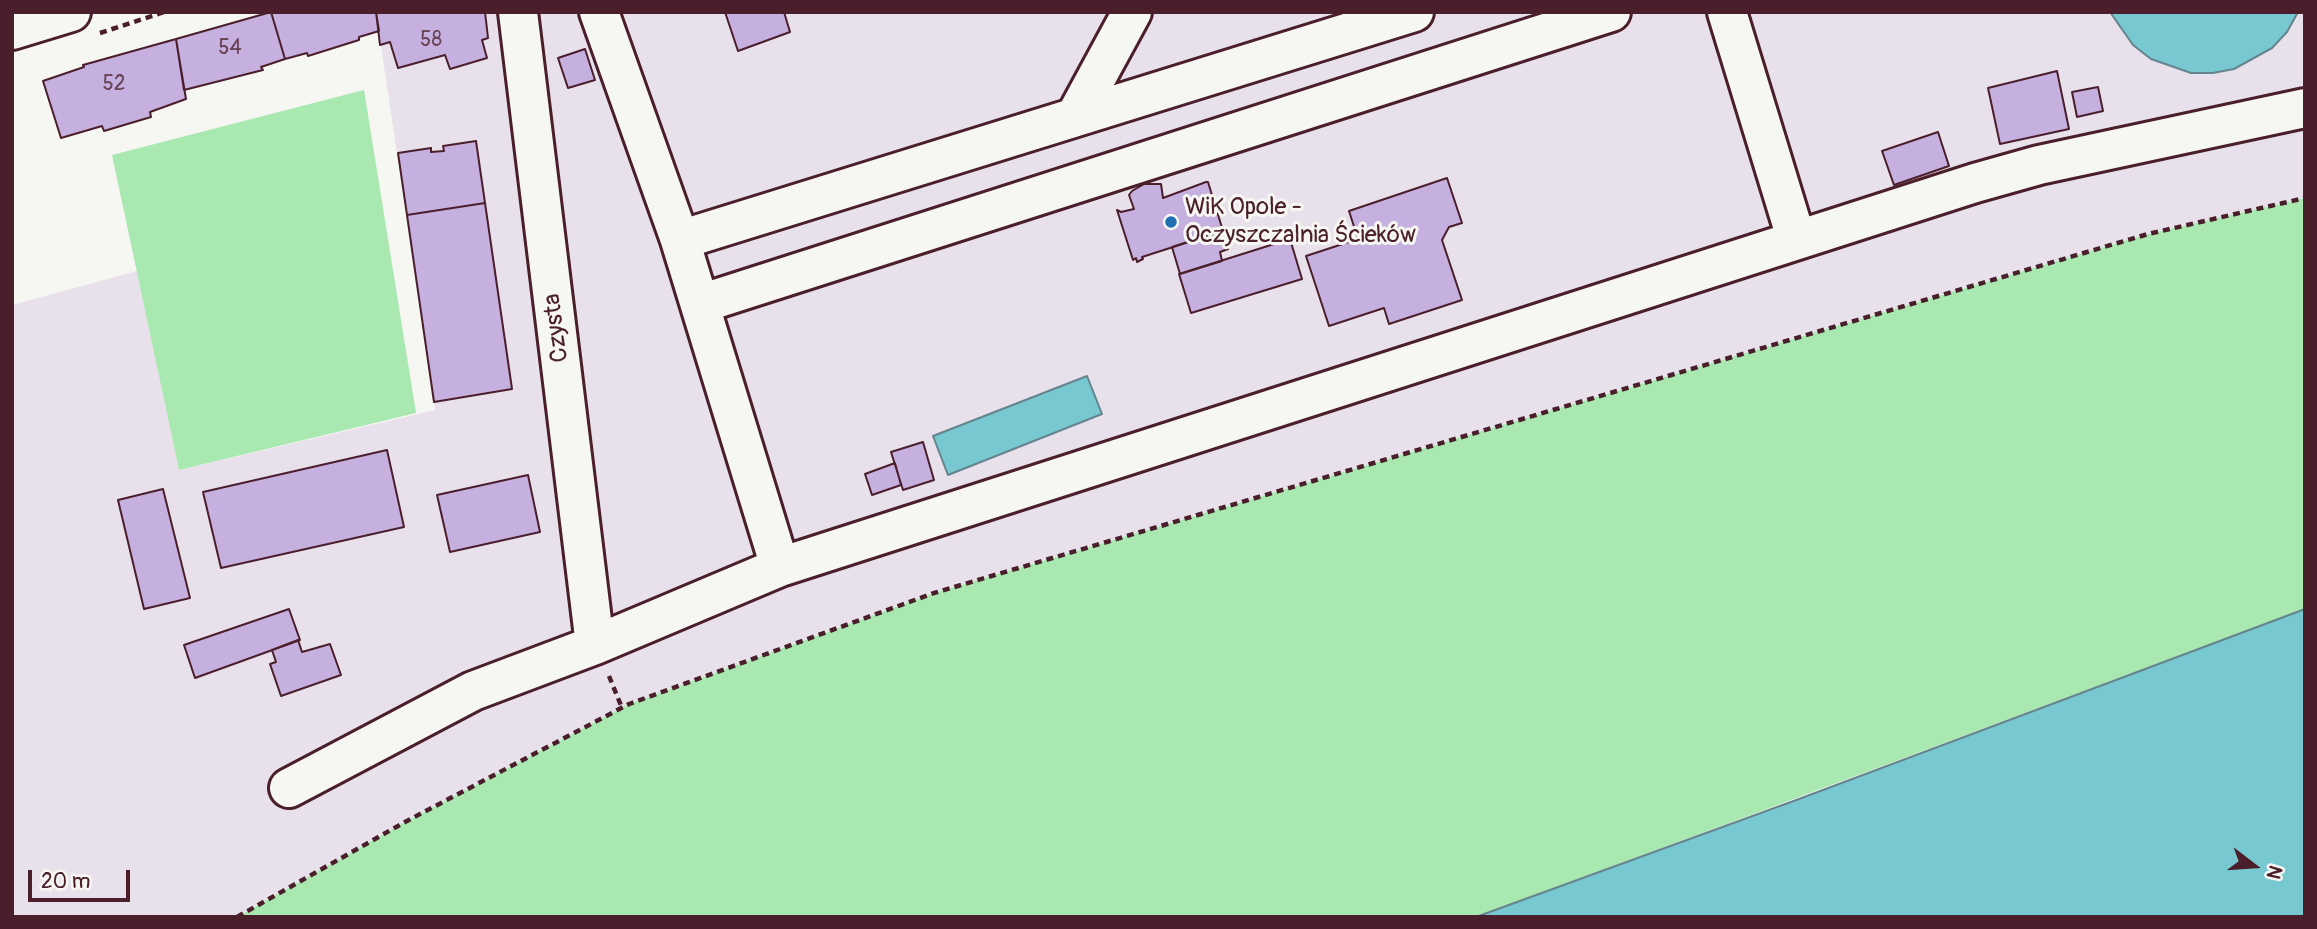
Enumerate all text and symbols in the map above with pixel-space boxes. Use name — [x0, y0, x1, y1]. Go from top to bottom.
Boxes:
house number: 58 — [420, 28, 442, 54]
house number: 54 — [218, 36, 242, 62]
house number: 52 — [102, 72, 126, 98]
place label: WiK Opole - Oczyszczalnia Ścieków — [1185, 194, 1416, 250]
marker: WiK Opole - Oczyszczalnia Ścieków — [1163, 214, 1179, 230]
street label: Czysta — [538, 292, 576, 364]
north arrow — [2219, 831, 2289, 901]
scale bar — [32, 856, 133, 900]
text: N — [2261, 862, 2287, 882]
text: 20 m — [41, 868, 90, 895]

